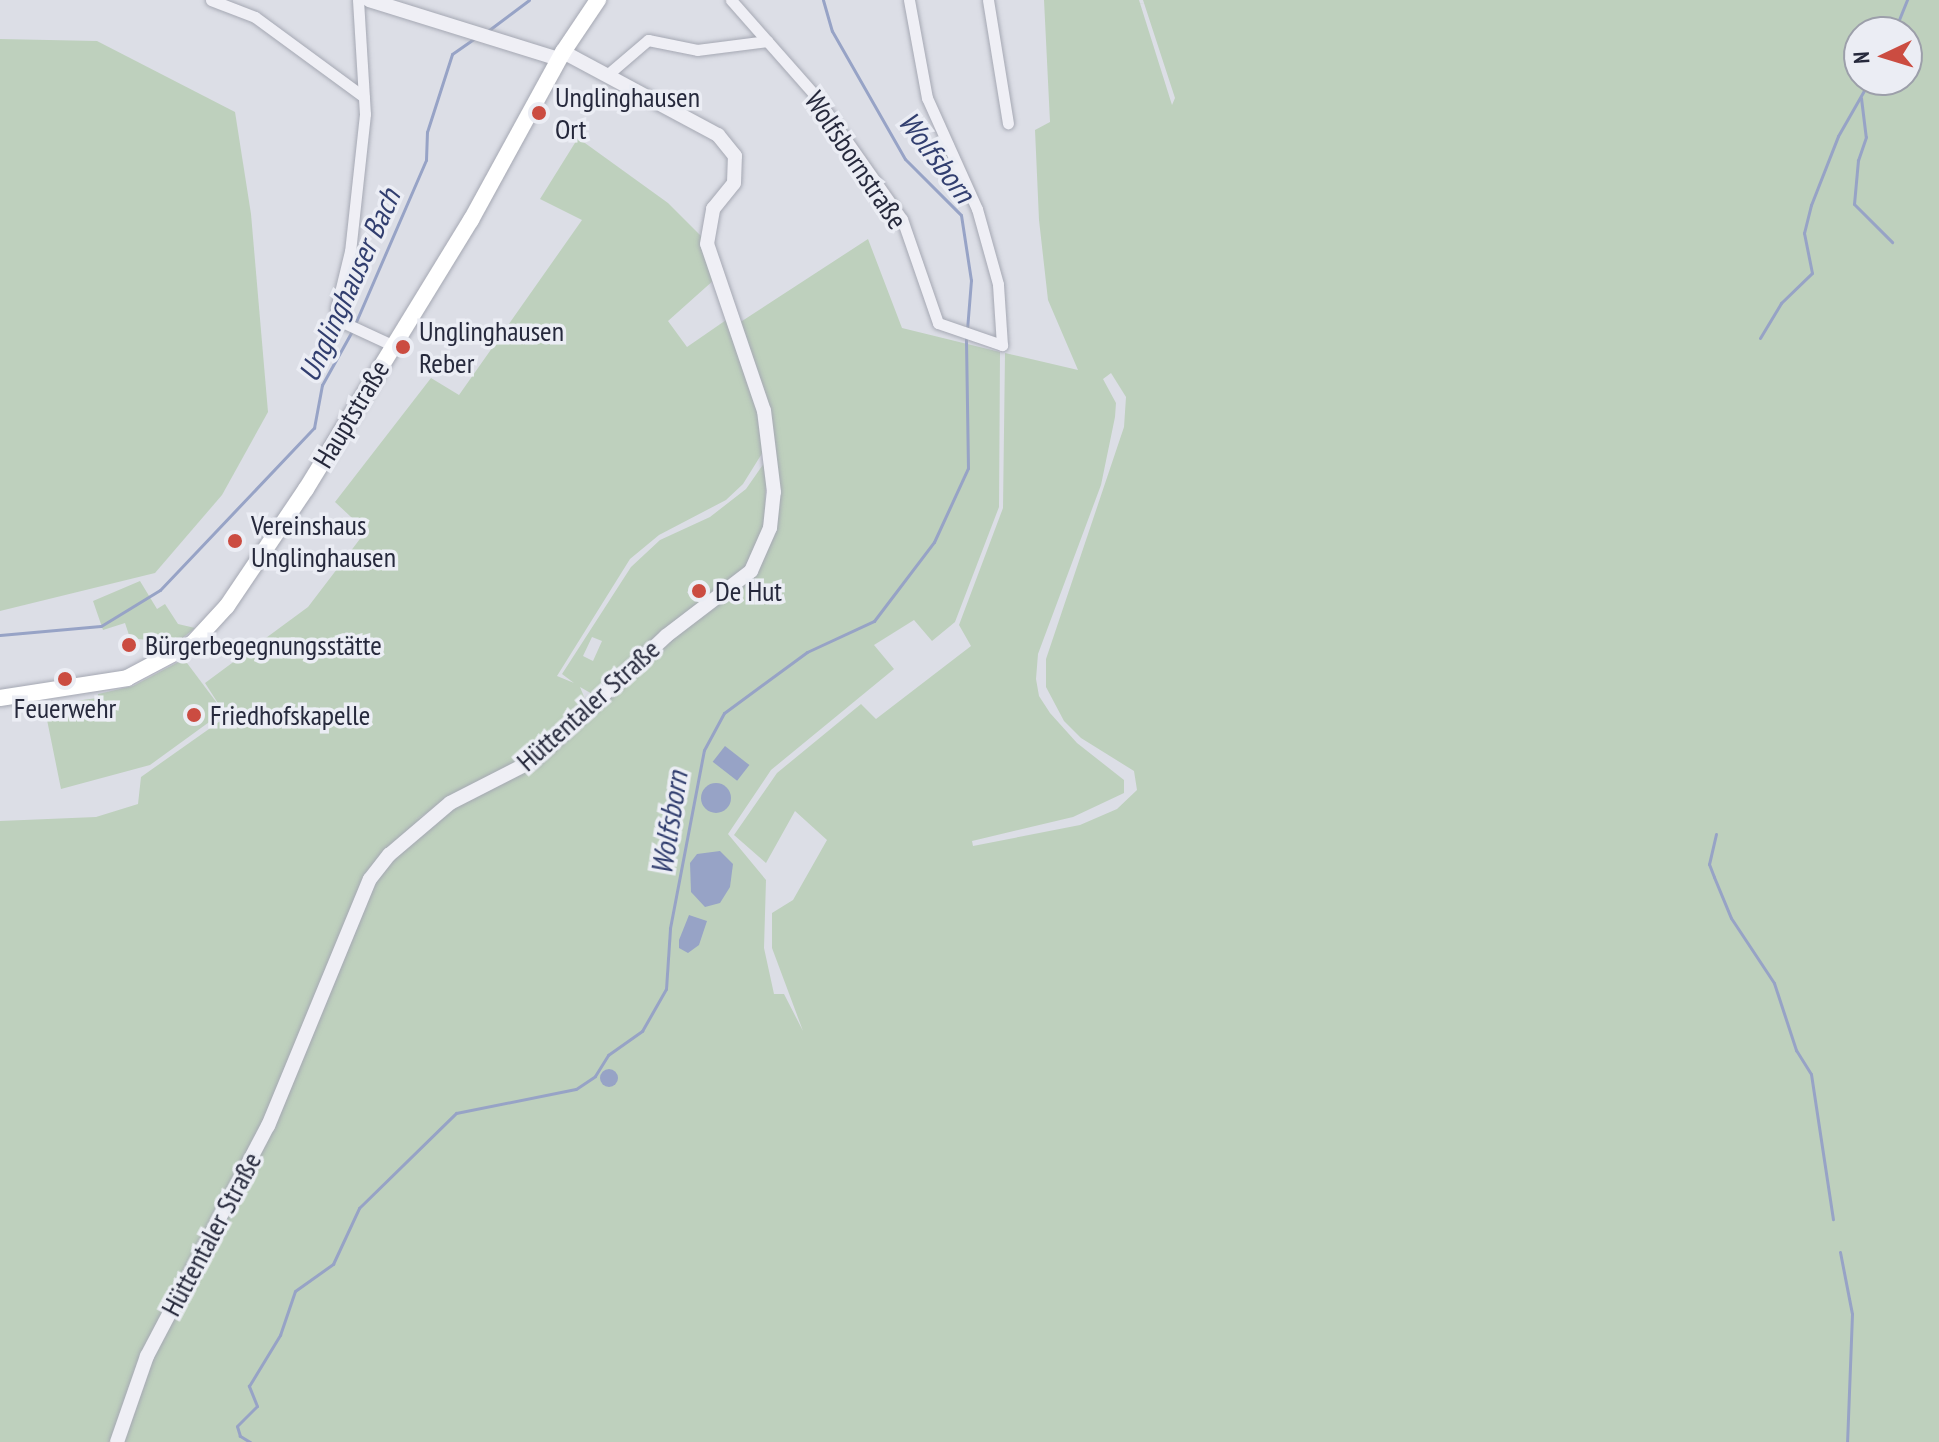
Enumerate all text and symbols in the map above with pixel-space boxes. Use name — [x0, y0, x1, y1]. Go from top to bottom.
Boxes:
north arrow — [1843, 16, 1923, 96]
text: N — [1847, 51, 1875, 64]
place label: Unglinghausen Ort — [555, 80, 700, 146]
street label: Wolfsbornstraße — [798, 85, 914, 235]
marker: Unglinghausen Ort — [530, 104, 548, 122]
water label: Wolfsborn — [891, 105, 983, 209]
water label: Unglinghauser Bach — [291, 183, 407, 387]
place label: Unglinghausen Reber — [419, 314, 564, 380]
marker: Unglinghausen Reber — [394, 338, 412, 356]
street label: Hauptstraße — [306, 354, 396, 474]
place label: Vereinshaus Unglinghausen — [251, 508, 396, 574]
marker: Vereinshaus Unglinghausen — [226, 532, 244, 550]
place label: De Hut — [715, 574, 782, 608]
marker: De Hut — [690, 582, 708, 600]
place label: Bürgerbegegnungsstätte — [145, 628, 382, 662]
street label: Hüttentaler Straße — [510, 632, 666, 778]
marker: Bürgerbegegnungsstätte — [120, 636, 138, 654]
marker: Feuerwehr — [56, 670, 74, 688]
place label: Feuerwehr — [14, 691, 116, 725]
place label: Friedhofskapelle — [210, 698, 370, 732]
marker: Friedhofskapelle — [185, 706, 203, 724]
water label: Wolfsborn — [643, 769, 695, 877]
street label: Hüttentaler Straße — [154, 1146, 268, 1322]

